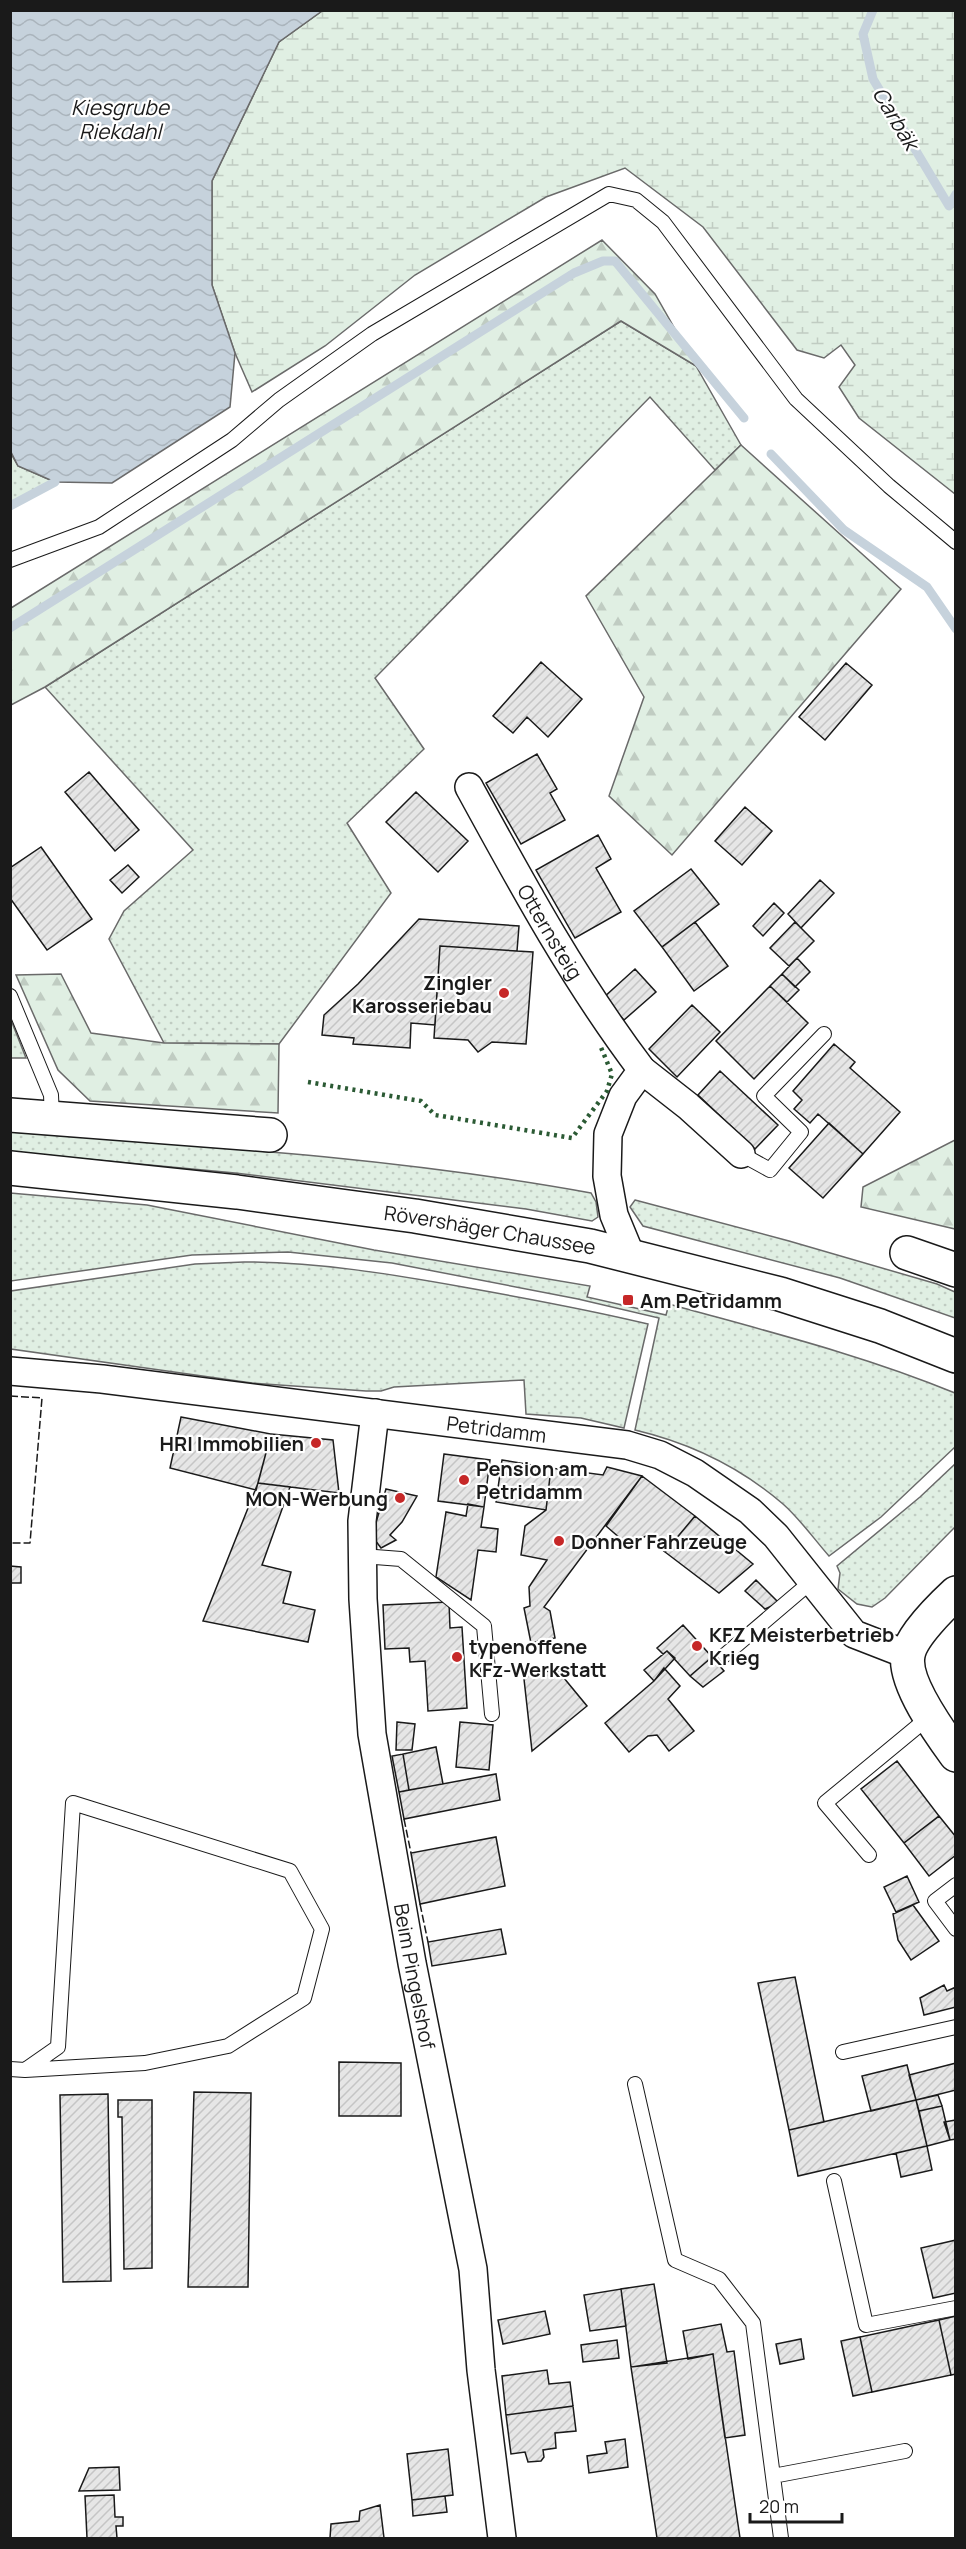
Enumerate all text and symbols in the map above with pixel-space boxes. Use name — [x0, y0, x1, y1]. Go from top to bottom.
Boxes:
water label: Carbäk — [866, 81, 927, 157]
water label: Kiesgrube Riekdahl — [71, 93, 171, 145]
street label: Otternsteig — [512, 879, 589, 984]
place label: Zingler Karosseriebau — [352, 969, 492, 1019]
marker: Zingler Karosseriebau — [497, 986, 511, 1000]
street label: Rövershäger Chaussee — [382, 1198, 598, 1260]
place label: Am Petridamm — [640, 1287, 782, 1314]
marker: Am Petridamm — [621, 1293, 635, 1307]
street label: Petridamm — [445, 1409, 548, 1448]
place label: HRI Immobilien — [160, 1430, 304, 1457]
marker: HRI Immobilien — [309, 1436, 323, 1450]
place label: Pension am Petridamm — [476, 1455, 588, 1505]
marker: Pension am Petridamm — [457, 1473, 471, 1487]
place label: MON-Werbung — [245, 1485, 388, 1512]
marker: MON-Werbung — [393, 1491, 407, 1505]
place label: Donner Fahrzeuge — [571, 1528, 747, 1555]
marker: Donner Fahrzeuge — [552, 1534, 566, 1548]
place label: KFZ Meisterbetrieb Krieg — [709, 1621, 894, 1671]
place label: typenoffene KFz-Werkstatt — [469, 1633, 607, 1683]
marker: KFZ Meisterbetrieb Krieg — [690, 1639, 704, 1653]
marker: typenoffene KFz-Werkstatt — [450, 1650, 464, 1664]
street label: Beim Pingelshof — [388, 1901, 442, 2051]
scale bar — [750, 2486, 842, 2524]
text: 20 m — [759, 2494, 799, 2518]

